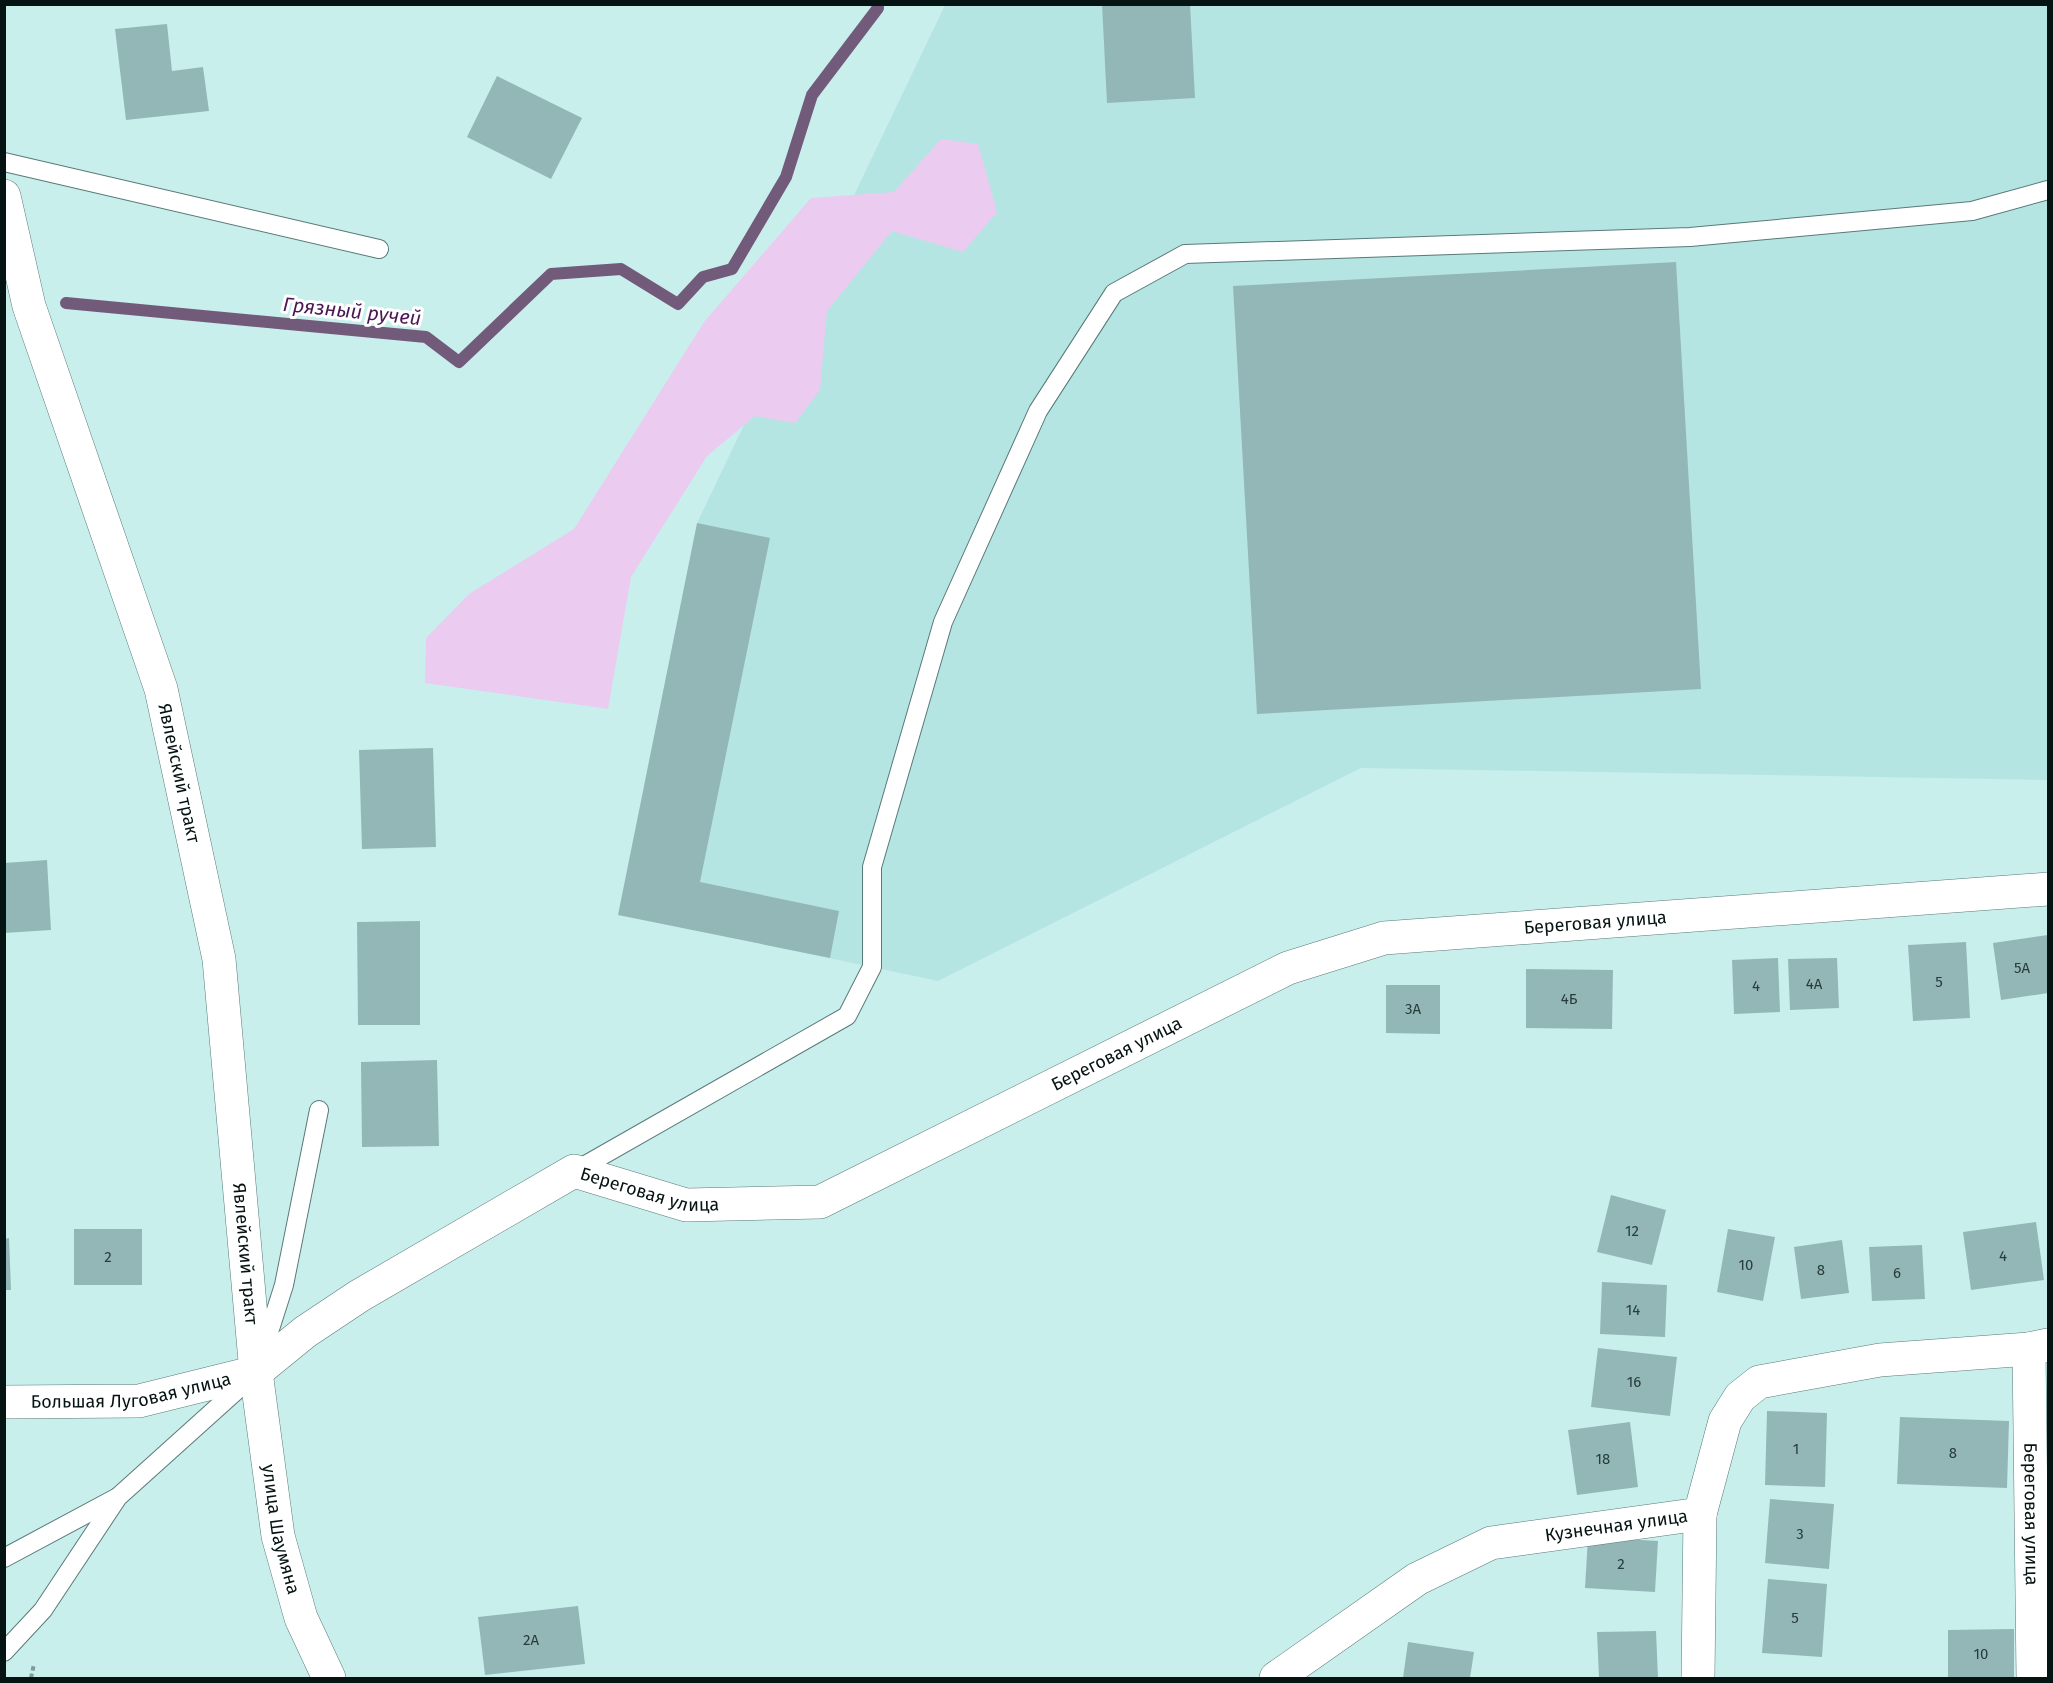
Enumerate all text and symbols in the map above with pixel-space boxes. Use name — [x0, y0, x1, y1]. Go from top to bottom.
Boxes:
water label: Грязный ручей — [282, 292, 422, 330]
street label: Явлейский тракт — [153, 701, 205, 846]
street label: Береговая улица — [1523, 906, 1667, 939]
house number: 5А — [2014, 959, 2030, 977]
house number: 5 — [1935, 973, 1943, 991]
house number: 4А — [1806, 975, 1823, 993]
house number: 4 — [1752, 977, 1760, 995]
house number: 4Б — [1561, 990, 1578, 1008]
house number: 3А — [1405, 1000, 1421, 1018]
street label: Береговая улица — [1048, 1012, 1186, 1096]
street label: Береговая улица — [577, 1163, 719, 1216]
street label: Явлейский тракт — [228, 1182, 263, 1326]
house number: 12 — [1625, 1222, 1639, 1240]
house number: 4 — [1999, 1247, 2007, 1265]
house number: 2 — [104, 1248, 112, 1266]
house number: 10 — [1739, 1256, 1753, 1274]
house number: 8 — [1817, 1261, 1825, 1279]
house number: 6 — [1893, 1264, 1901, 1282]
house number: 14 — [1626, 1301, 1640, 1319]
street label: Большая Луговая улица — [31, 1368, 233, 1413]
house number: 16 — [1627, 1373, 1641, 1391]
house number: 1 — [1793, 1440, 1799, 1458]
street label: Береговая улица — [2019, 1442, 2043, 1586]
house number: 8 — [1949, 1444, 1957, 1462]
house number: 18 — [1596, 1450, 1610, 1468]
street label: улица Шаумяна — [257, 1463, 305, 1597]
street label: Кузнечная улица — [1543, 1505, 1689, 1546]
house number: 3 — [1796, 1525, 1804, 1543]
house number: 2 — [1617, 1555, 1625, 1573]
house number: 5 — [1791, 1609, 1799, 1627]
house number: 2А — [523, 1631, 539, 1649]
house number: 10 — [1974, 1645, 1988, 1663]

